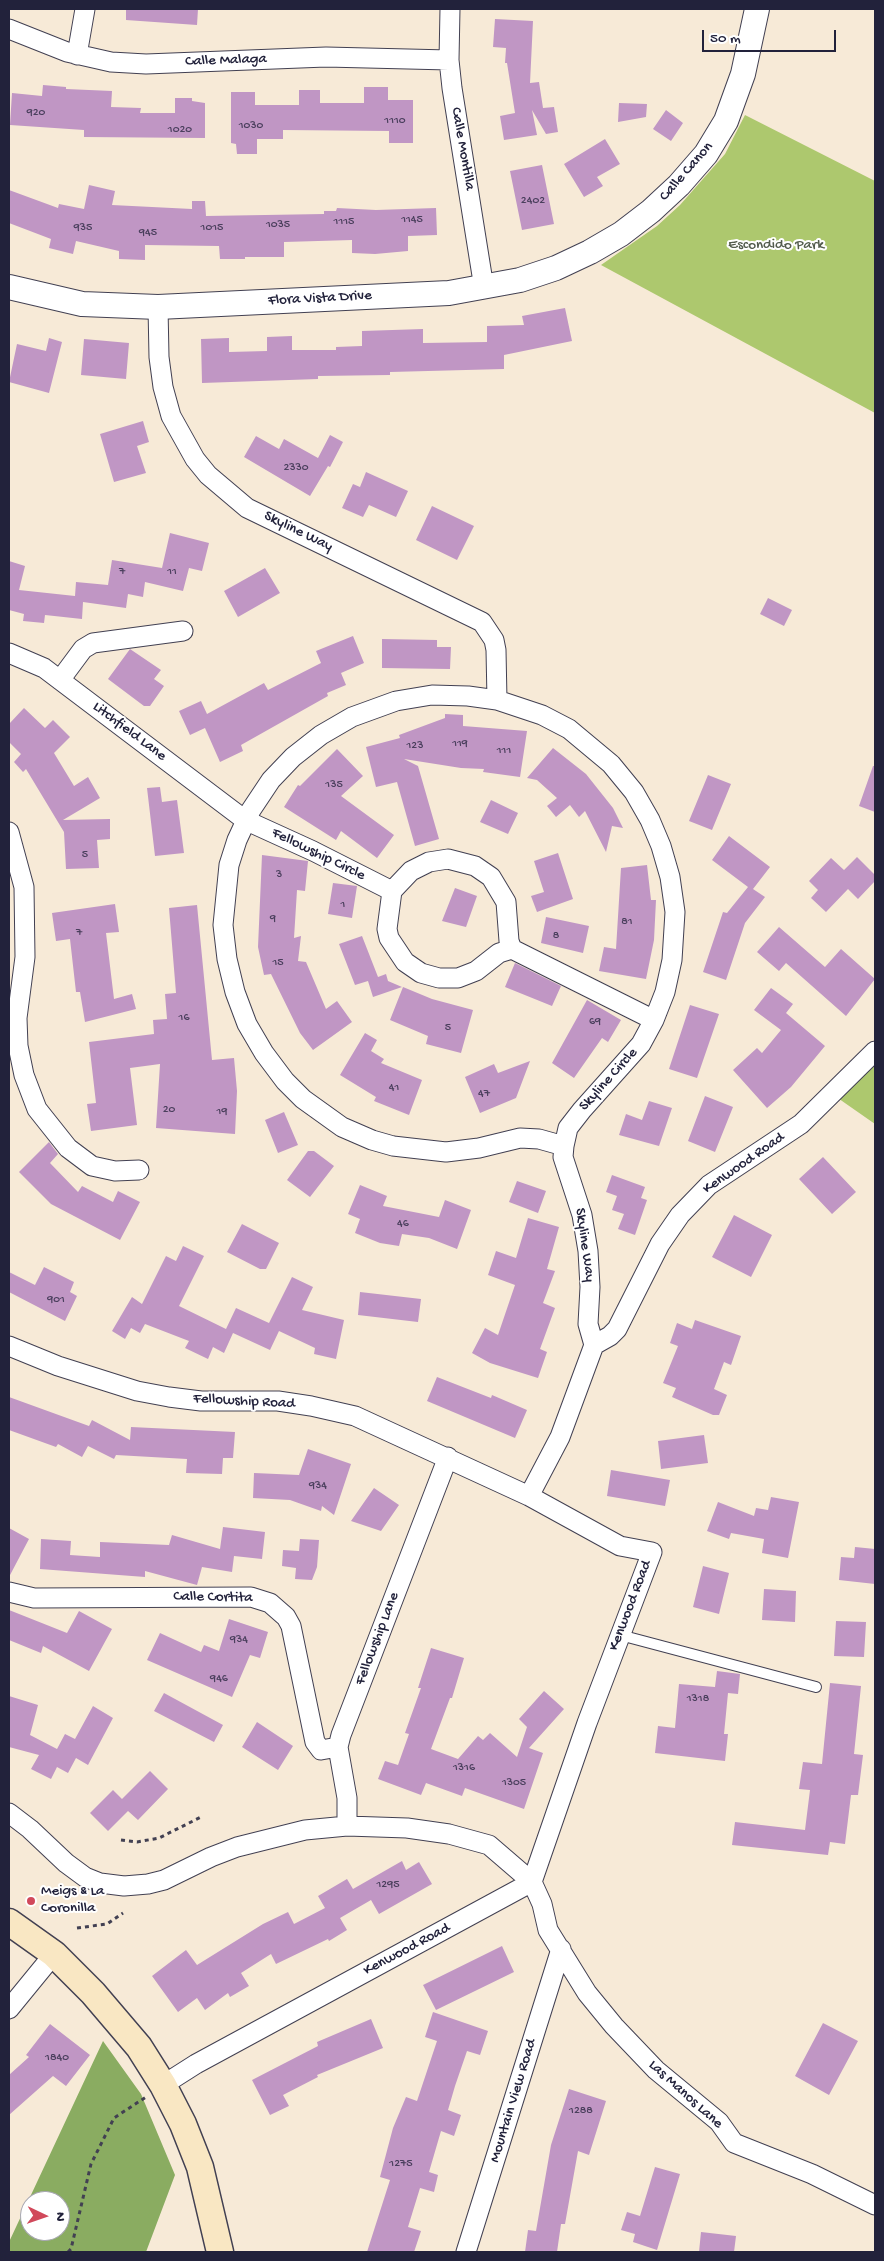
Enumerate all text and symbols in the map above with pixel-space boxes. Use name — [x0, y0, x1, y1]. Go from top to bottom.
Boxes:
scale bar — [704, 20, 838, 52]
text: 50 m — [710, 30, 741, 48]
street label: Calle Malaga — [185, 51, 267, 71]
house number: 920 — [27, 106, 45, 120]
street label: Calle Montilla — [446, 106, 478, 192]
house number: 1110 — [384, 114, 406, 128]
house number: 1030 — [239, 119, 263, 133]
house number: 1020 — [168, 123, 192, 137]
street label: Calle Canon — [656, 139, 718, 205]
house number: 2402 — [521, 194, 545, 208]
house number: 1145 — [401, 213, 423, 227]
house number: 1115 — [334, 215, 354, 229]
house number: 1035 — [266, 218, 290, 232]
house number: 935 — [74, 221, 92, 235]
house number: 1015 — [201, 221, 223, 235]
house number: 945 — [139, 226, 157, 240]
park label: Escondido Park — [728, 237, 824, 255]
street label: Flora Vista Drive — [268, 287, 372, 311]
house number: 2330 — [283, 461, 309, 475]
street label: Skyline Way — [261, 508, 335, 556]
house number: 7 — [119, 565, 125, 579]
house number: 11 — [167, 565, 177, 579]
street label: Litchfield Lane — [88, 698, 170, 766]
house number: 119 — [452, 737, 468, 751]
house number: 123 — [407, 739, 423, 753]
house number: 111 — [497, 744, 511, 758]
house number: 135 — [325, 778, 343, 792]
street label: Fellowship Circle — [268, 825, 368, 885]
house number: 5 — [82, 848, 88, 862]
house number: 3 — [276, 868, 282, 882]
house number: 1 — [341, 898, 345, 912]
house number: 9 — [270, 912, 276, 926]
house number: 81 — [621, 915, 633, 929]
house number: 7 — [76, 926, 82, 940]
house number: 8 — [553, 929, 559, 943]
house number: 15 — [272, 956, 284, 970]
house number: 16 — [179, 1011, 189, 1025]
house number: 69 — [589, 1015, 601, 1029]
house number: 5 — [445, 1021, 451, 1035]
street label: Skyline Circle — [576, 1045, 642, 1115]
house number: 41 — [389, 1081, 399, 1095]
house number: 47 — [478, 1087, 490, 1101]
house number: 20 — [163, 1103, 175, 1117]
house number: 19 — [217, 1105, 227, 1119]
street label: Kenwood Road — [700, 1129, 788, 1199]
street label: Skyline Way — [570, 1207, 598, 1283]
house number: 46 — [397, 1217, 409, 1231]
house number: 901 — [47, 1293, 65, 1307]
street label: Fellowship Road — [193, 1390, 295, 1414]
house number: 934 — [309, 1479, 327, 1493]
street label: Kenwood Road — [605, 1558, 657, 1654]
street label: Calle Cortita — [173, 1588, 253, 1608]
street label: Fellowship Lane — [352, 1590, 404, 1688]
house number: 934 — [230, 1633, 248, 1647]
house number: 946 — [210, 1672, 228, 1686]
house number: 1318 — [687, 1692, 709, 1706]
house number: 1316 — [453, 1761, 475, 1775]
house number: 1305 — [502, 1776, 526, 1790]
house number: 1295 — [376, 1878, 400, 1892]
place label: Meigs & La Coronilla — [41, 1883, 104, 1918]
marker: Meigs & La Coronilla — [25, 1895, 37, 1907]
street label: Kenwood Road — [361, 1920, 453, 1980]
street label: Mountain View Road — [487, 2037, 541, 2165]
house number: 1840 — [45, 2051, 69, 2065]
street label: Las Manos Lane — [644, 2057, 726, 2133]
house number: 1288 — [569, 2104, 593, 2118]
house number: 1275 — [389, 2157, 413, 2171]
north arrow — [20, 2191, 70, 2241]
text: N — [51, 2212, 68, 2222]

